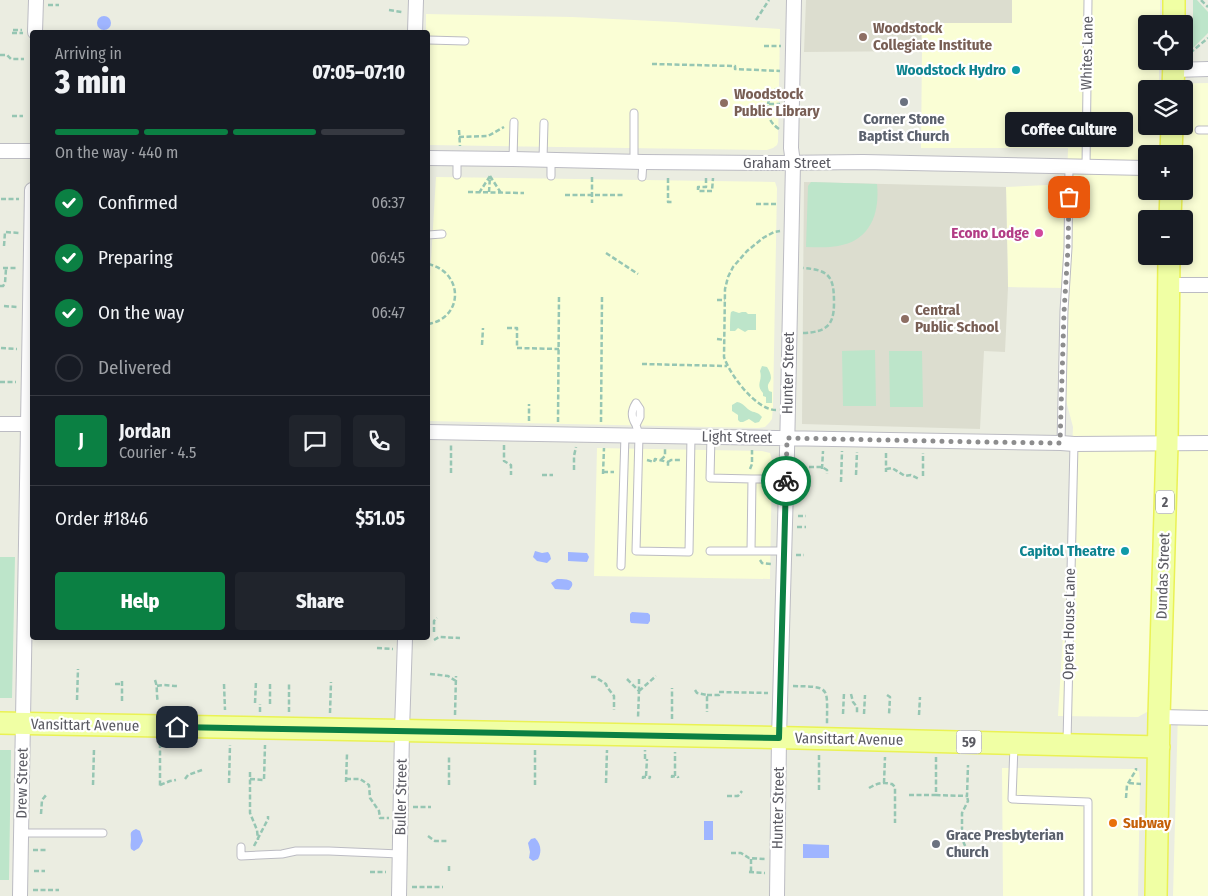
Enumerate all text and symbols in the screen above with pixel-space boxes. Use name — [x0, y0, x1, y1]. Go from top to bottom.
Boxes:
map controls — [1138, 15, 1193, 265]
button: locate — [1138, 15, 1193, 70]
street label: Whites Lane — [1077, 16, 1097, 90]
place label: Woodstock Collegiate Institute — [873, 19, 993, 54]
marker: Woodstock Collegiate Institute — [857, 31, 869, 43]
text: Arriving in — [55, 44, 122, 63]
text: 07:05–07:10 — [312, 61, 405, 84]
place label: Woodstock Hydro — [896, 61, 1006, 79]
text: 3 min — [55, 63, 126, 101]
marker: Woodstock Hydro — [1010, 64, 1022, 76]
button: layers — [1138, 80, 1193, 135]
place label: Woodstock Public Library — [734, 85, 820, 120]
marker: Corner Stone Baptist Church — [898, 96, 910, 108]
marker: Woodstock Public Library — [718, 97, 730, 109]
place label: Corner Stone Baptist Church — [859, 110, 950, 145]
callout: Coffee Culture — [1005, 112, 1133, 147]
text: Coffee Culture — [1021, 120, 1117, 139]
text: On the way · 440 m — [55, 143, 178, 162]
button: + — [1138, 145, 1193, 200]
street label: Graham Street — [743, 154, 831, 172]
pin — [1048, 176, 1090, 218]
icon: bag — [1055, 183, 1083, 211]
icon: check — [55, 189, 83, 217]
text: Confirmed — [98, 191, 178, 214]
text: 06:37 — [372, 193, 405, 212]
button: − — [1138, 210, 1193, 265]
place label: Econo Lodge — [951, 224, 1029, 242]
marker: Econo Lodge — [1033, 227, 1045, 239]
icon: check — [55, 244, 83, 272]
text: Preparing — [98, 246, 173, 269]
text: 06:45 — [370, 248, 405, 267]
icon: check — [55, 299, 83, 327]
text: On the way — [98, 301, 184, 324]
place label: Central Public School — [915, 301, 1000, 336]
text: 06:47 — [371, 303, 405, 322]
marker: Central Public School — [899, 313, 911, 325]
street label: Hunter Street — [778, 331, 798, 414]
text: Delivered — [98, 356, 172, 379]
button: chat — [289, 415, 341, 467]
button: phone — [353, 415, 405, 467]
text: Jordan — [119, 420, 171, 443]
street label: Light Street — [701, 427, 773, 447]
text: J — [78, 429, 84, 452]
text: Courier · 4.5 — [119, 443, 196, 462]
courier — [761, 456, 811, 506]
icon: bike — [772, 467, 800, 495]
road number: 2 — [1156, 491, 1174, 514]
text: Order #1846 — [55, 507, 148, 530]
text: $51.05 — [355, 507, 405, 530]
street label: Dundas Street — [1152, 532, 1174, 620]
place label: Capitol Theatre — [1019, 542, 1115, 560]
marker: Capitol Theatre — [1119, 545, 1131, 557]
street label: Opera House Lane — [1059, 568, 1079, 680]
button: Help — [55, 572, 225, 630]
button: Share — [235, 572, 405, 630]
pin — [156, 706, 198, 748]
icon: home — [163, 713, 191, 741]
street label: Vansittart Avenue — [31, 715, 139, 735]
street label: Vansittart Avenue — [795, 729, 903, 749]
road number: 59 — [956, 730, 982, 754]
street label: Drew Street — [12, 747, 32, 819]
street label: Buller Street — [391, 758, 411, 836]
street label: Hunter Street — [768, 766, 788, 849]
place label: Subway — [1123, 814, 1172, 832]
marker: Subway — [1107, 817, 1119, 829]
place label: Grace Presbyterian Church — [946, 826, 1064, 861]
marker: Grace Presbyterian Church — [930, 838, 942, 850]

